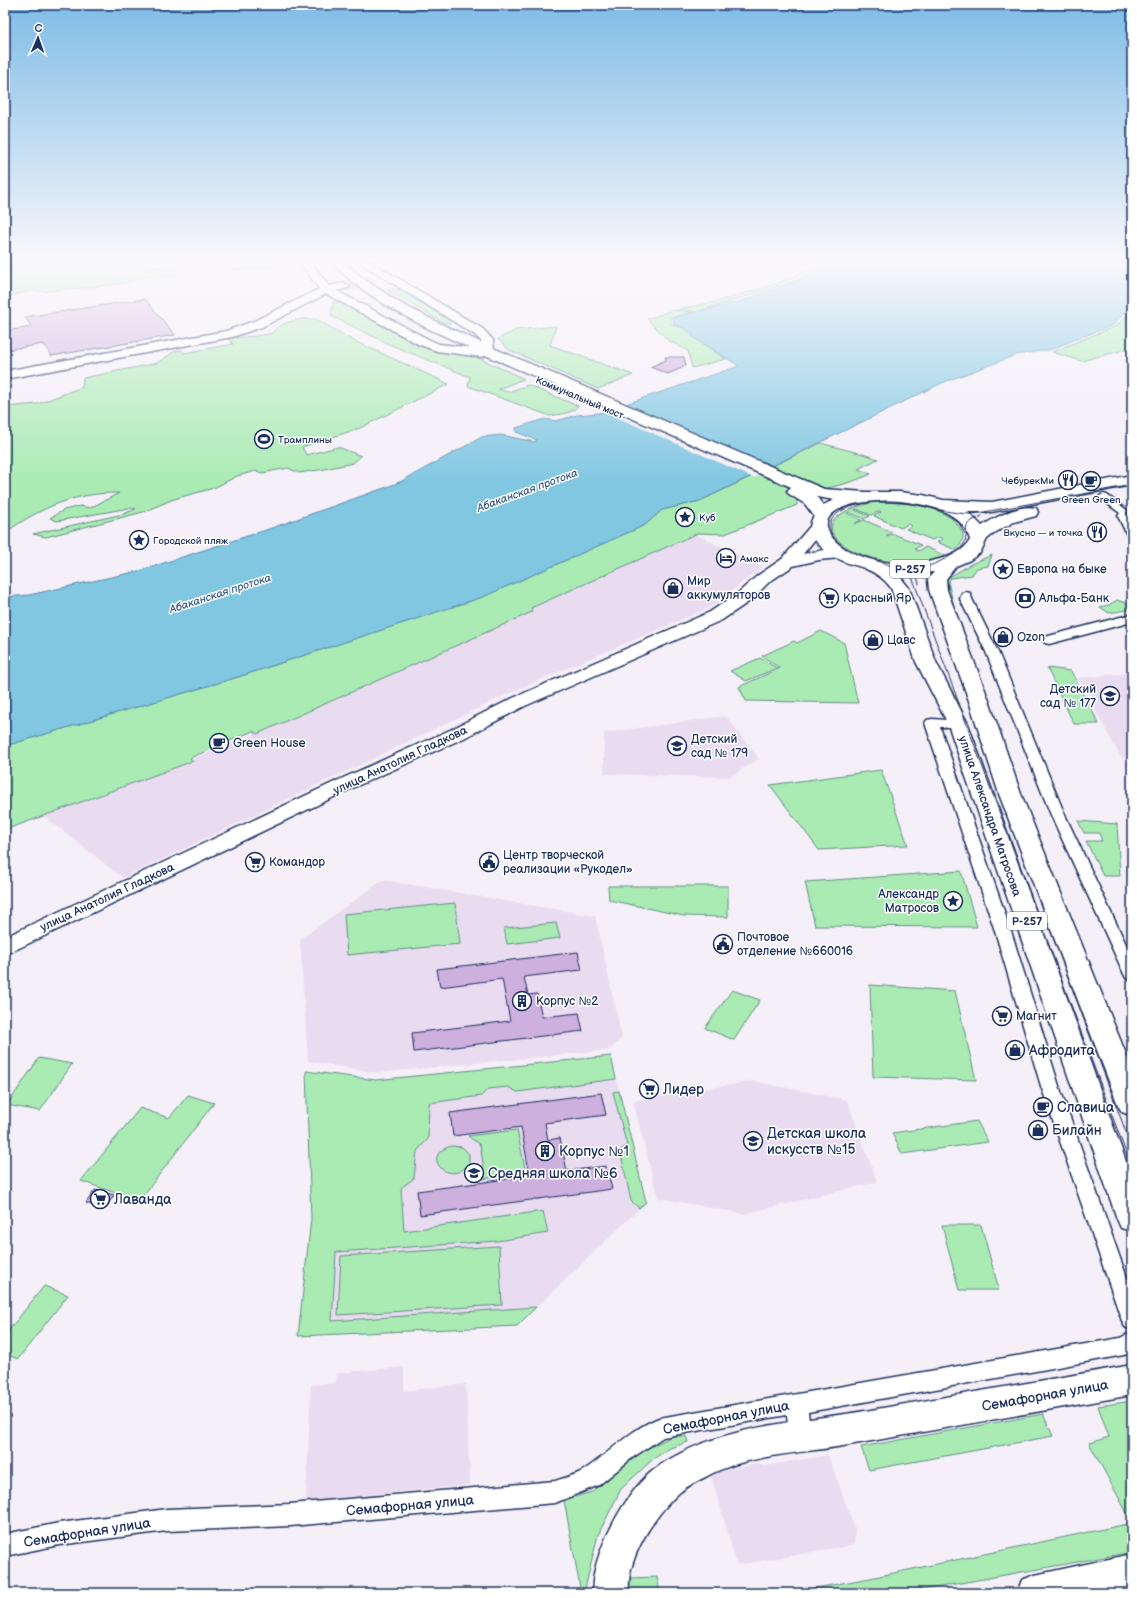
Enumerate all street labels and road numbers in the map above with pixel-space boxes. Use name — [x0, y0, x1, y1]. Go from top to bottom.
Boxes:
street label: Коммунальный мост — [534, 374, 626, 422]
road number: Р-257 — [890, 560, 930, 578]
street label: улица Анатолия Гладкова — [331, 723, 470, 798]
street label: улица Александра Матросова — [955, 734, 1024, 898]
street label: улица Анатолия Гладкова — [38, 860, 177, 935]
road number: Р-257 — [1007, 912, 1047, 930]
street label: Семафорная улица — [980, 1376, 1110, 1415]
street label: Семафорная улица — [662, 1397, 791, 1438]
street label: Семафорная улица — [345, 1491, 475, 1520]
street label: Семафорная улица — [22, 1514, 152, 1551]

